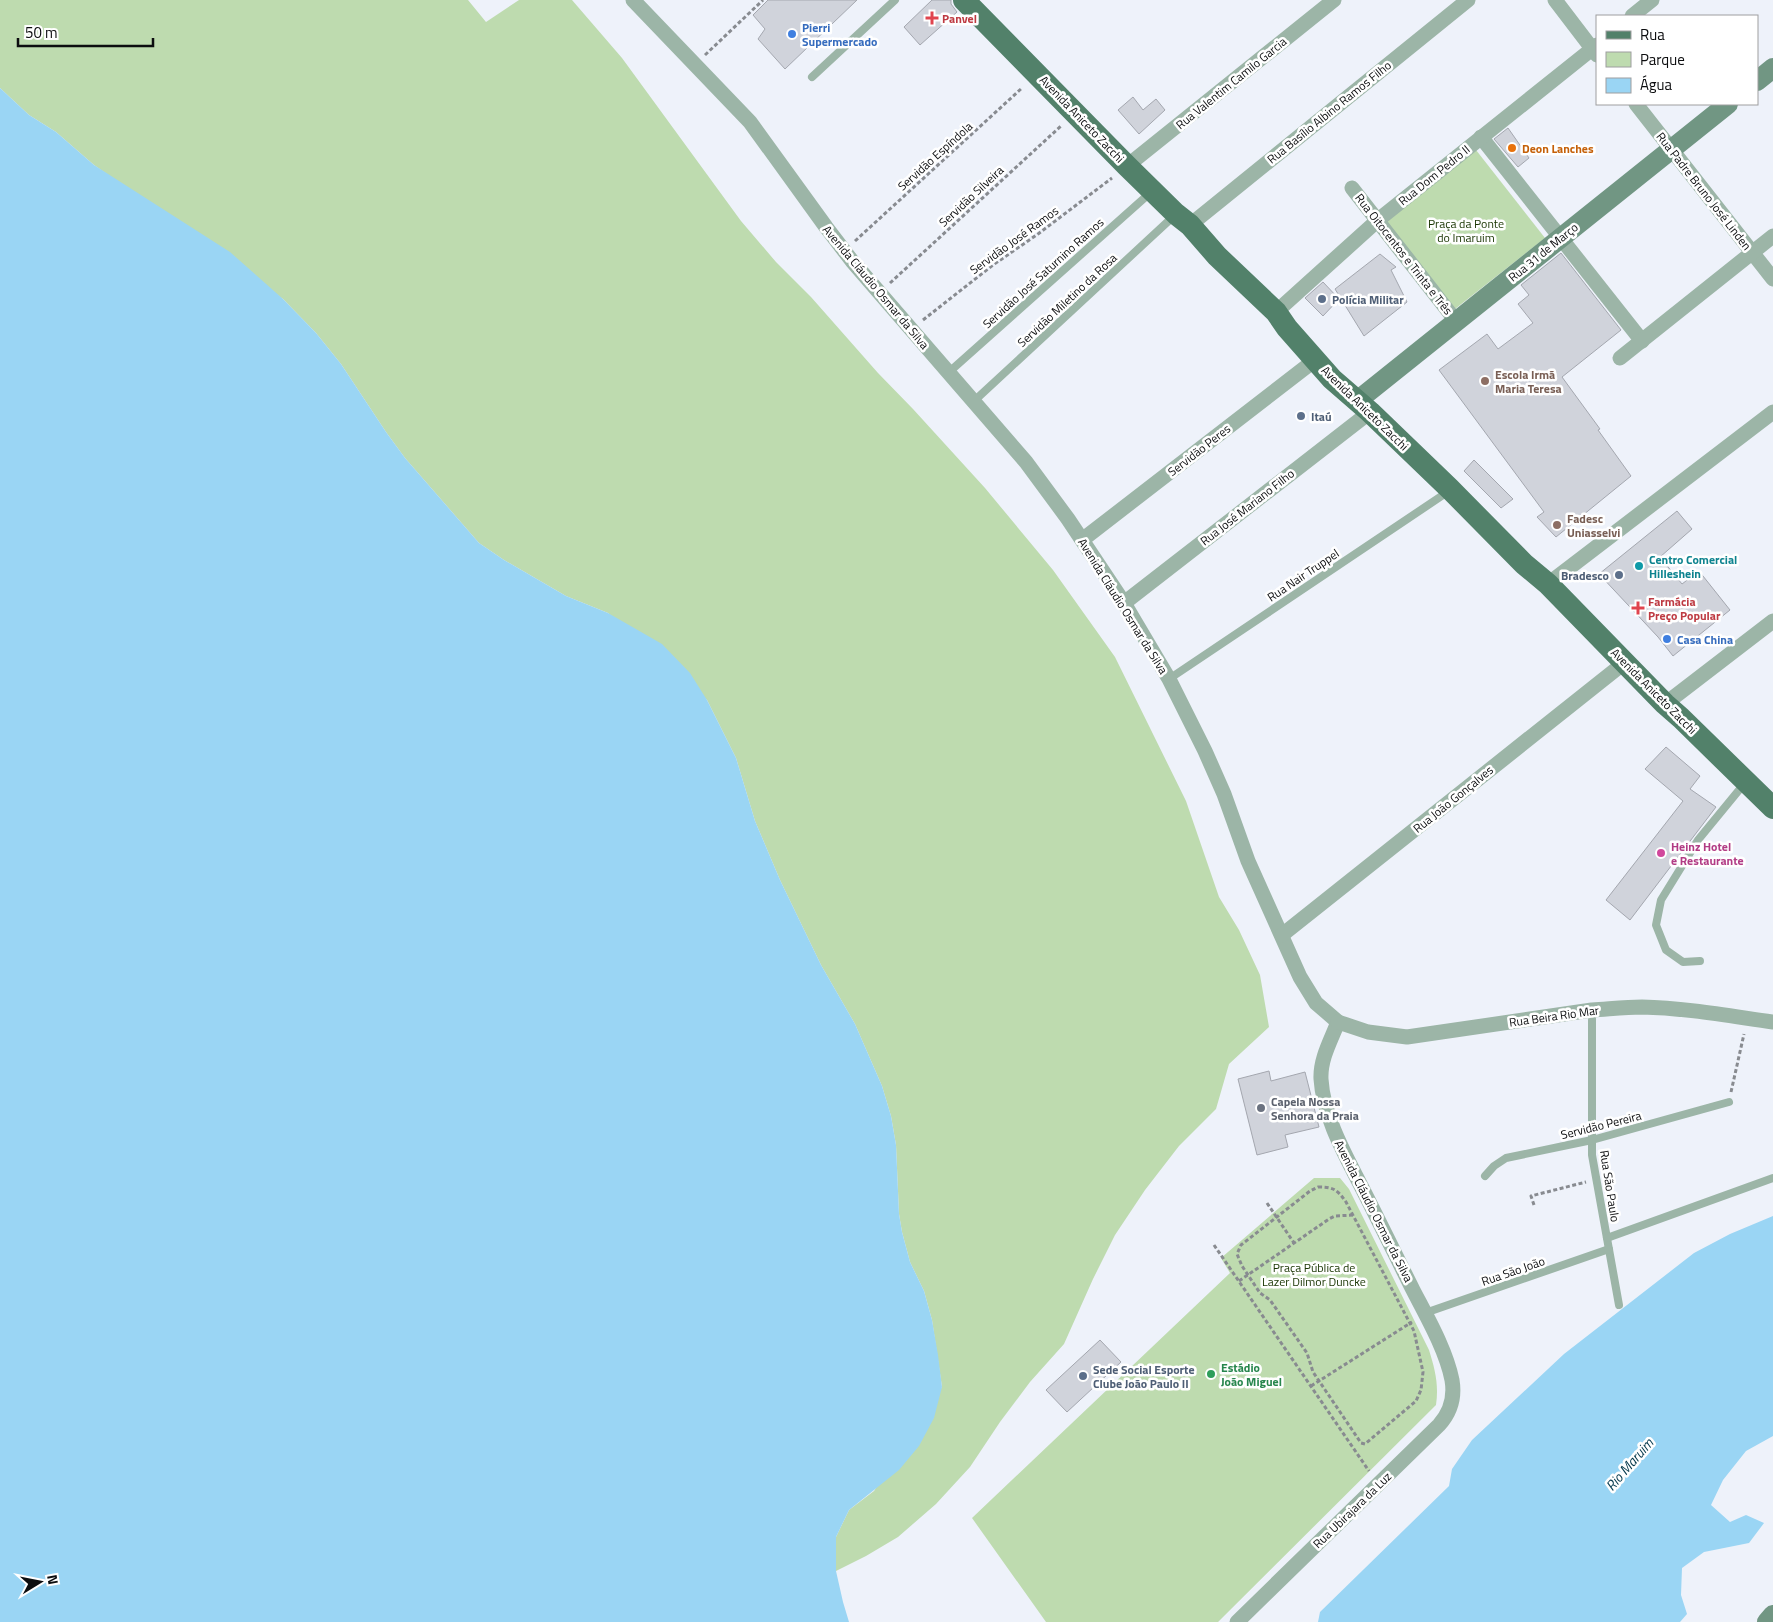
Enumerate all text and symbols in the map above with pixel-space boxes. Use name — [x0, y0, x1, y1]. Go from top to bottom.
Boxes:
place label: Panvel — [942, 9, 977, 28]
marker: Panvel — [926, 12, 938, 24]
scale bar — [18, 15, 152, 47]
legend — [1596, 15, 1758, 105]
place label: Pierri Supermercado — [802, 18, 877, 51]
text: 50 m — [25, 21, 58, 44]
text: Rua — [1640, 23, 1665, 46]
marker: Pierri Supermercado — [786, 28, 798, 40]
street label: Rua Valentim Camilo Garcia — [1171, 32, 1291, 134]
text: Parque — [1640, 48, 1685, 71]
street label: Rua Basílio Albino Ramos Filho — [1263, 56, 1395, 168]
street label: Avenida Aniceto Zacchi — [1035, 71, 1129, 167]
text: Água — [1640, 73, 1672, 96]
street label: Servidão Espíndola — [893, 117, 977, 195]
street label: Rua Padre Bruno José Linden — [1652, 128, 1756, 254]
place label: Deon Lanches — [1522, 139, 1594, 158]
street label: Rua Dom Pedro II — [1394, 140, 1474, 210]
marker: Deon Lanches — [1506, 142, 1518, 154]
street label: Servidão Silveira — [934, 161, 1008, 231]
street label: Rua Oitocentos e Trinta e Três — [1350, 189, 1458, 319]
street label: Servidão José Ramos — [966, 201, 1063, 279]
street label: Servidão José Saturnino Ramos — [978, 213, 1108, 333]
park label: Praça da Ponte do Imaruim — [1428, 214, 1504, 247]
street label: Rua 31 de Março — [1504, 218, 1582, 286]
street label: Avenida Cláudio Osmar da Silva — [818, 221, 934, 353]
street label: Servidão Miletino da Rosa — [1013, 249, 1121, 351]
place label: Polícia Militar — [1332, 290, 1404, 309]
marker: Polícia Militar — [1316, 293, 1328, 305]
street label: Avenida Aniceto Zacchi — [1317, 361, 1413, 455]
place label: Escola Irmã Maria Teresa — [1495, 365, 1562, 398]
marker: Escola Irmã Maria Teresa — [1479, 375, 1491, 387]
place label: Itaú — [1311, 407, 1332, 426]
marker: Itaú — [1295, 410, 1307, 422]
street label: Servidão Peres — [1163, 419, 1235, 481]
street label: Rua José Mariano Filho — [1196, 464, 1298, 550]
place label: Fadesc Uniasselvi — [1567, 509, 1620, 542]
marker: Fadesc Uniasselvi — [1551, 519, 1563, 531]
street label: Avenida Cláudio Osmar da Silva — [1073, 534, 1173, 678]
street label: Rua Nair Truppel — [1263, 544, 1343, 606]
place label: Centro Comercial Hilleshein — [1649, 550, 1737, 583]
marker: Centro Comercial Hilleshein — [1633, 560, 1645, 572]
place label: Bradesco — [1561, 566, 1609, 585]
marker: Bradesco — [1613, 569, 1625, 581]
place label: Farmácia Preço Popular — [1648, 592, 1721, 625]
marker: Farmácia Preço Popular — [1632, 602, 1644, 614]
place label: Casa China — [1677, 630, 1733, 649]
marker: Casa China — [1661, 633, 1673, 645]
street label: Avenida Aniceto Zacchi — [1607, 644, 1701, 738]
street label: Rua João Gonçalves — [1409, 760, 1498, 837]
place label: Heinz Hotel e Restaurante — [1671, 837, 1744, 870]
marker: Heinz Hotel e Restaurante — [1655, 847, 1667, 859]
street label: Rua Beira Rio Mar — [1508, 1000, 1600, 1032]
place label: Capela Nossa Senhora da Praia — [1271, 1092, 1359, 1125]
marker: Capela Nossa Senhora da Praia — [1255, 1102, 1267, 1114]
street label: Servidão Pereira — [1559, 1106, 1643, 1144]
street label: Avenida Cláudio Osmar da Silva — [1330, 1137, 1418, 1285]
street label: Rua São Paulo — [1595, 1149, 1625, 1223]
street label: Rua São João — [1479, 1251, 1547, 1291]
park label: Praça Pública de Lazer Dilmor Duncke — [1262, 1258, 1366, 1291]
place label: Estádio João Miguel — [1221, 1358, 1282, 1391]
place label: Sede Social Esporte Clube João Paulo II — [1093, 1360, 1195, 1393]
marker: Estádio João Miguel — [1205, 1368, 1217, 1380]
marker: Sede Social Esporte Clube João Paulo II — [1077, 1370, 1089, 1382]
water label: Rio Maruim — [1600, 1432, 1659, 1495]
street label: Rua Ubirajara da Luz — [1308, 1467, 1396, 1553]
north arrow — [15, 1557, 65, 1607]
text: N — [42, 1573, 64, 1586]

